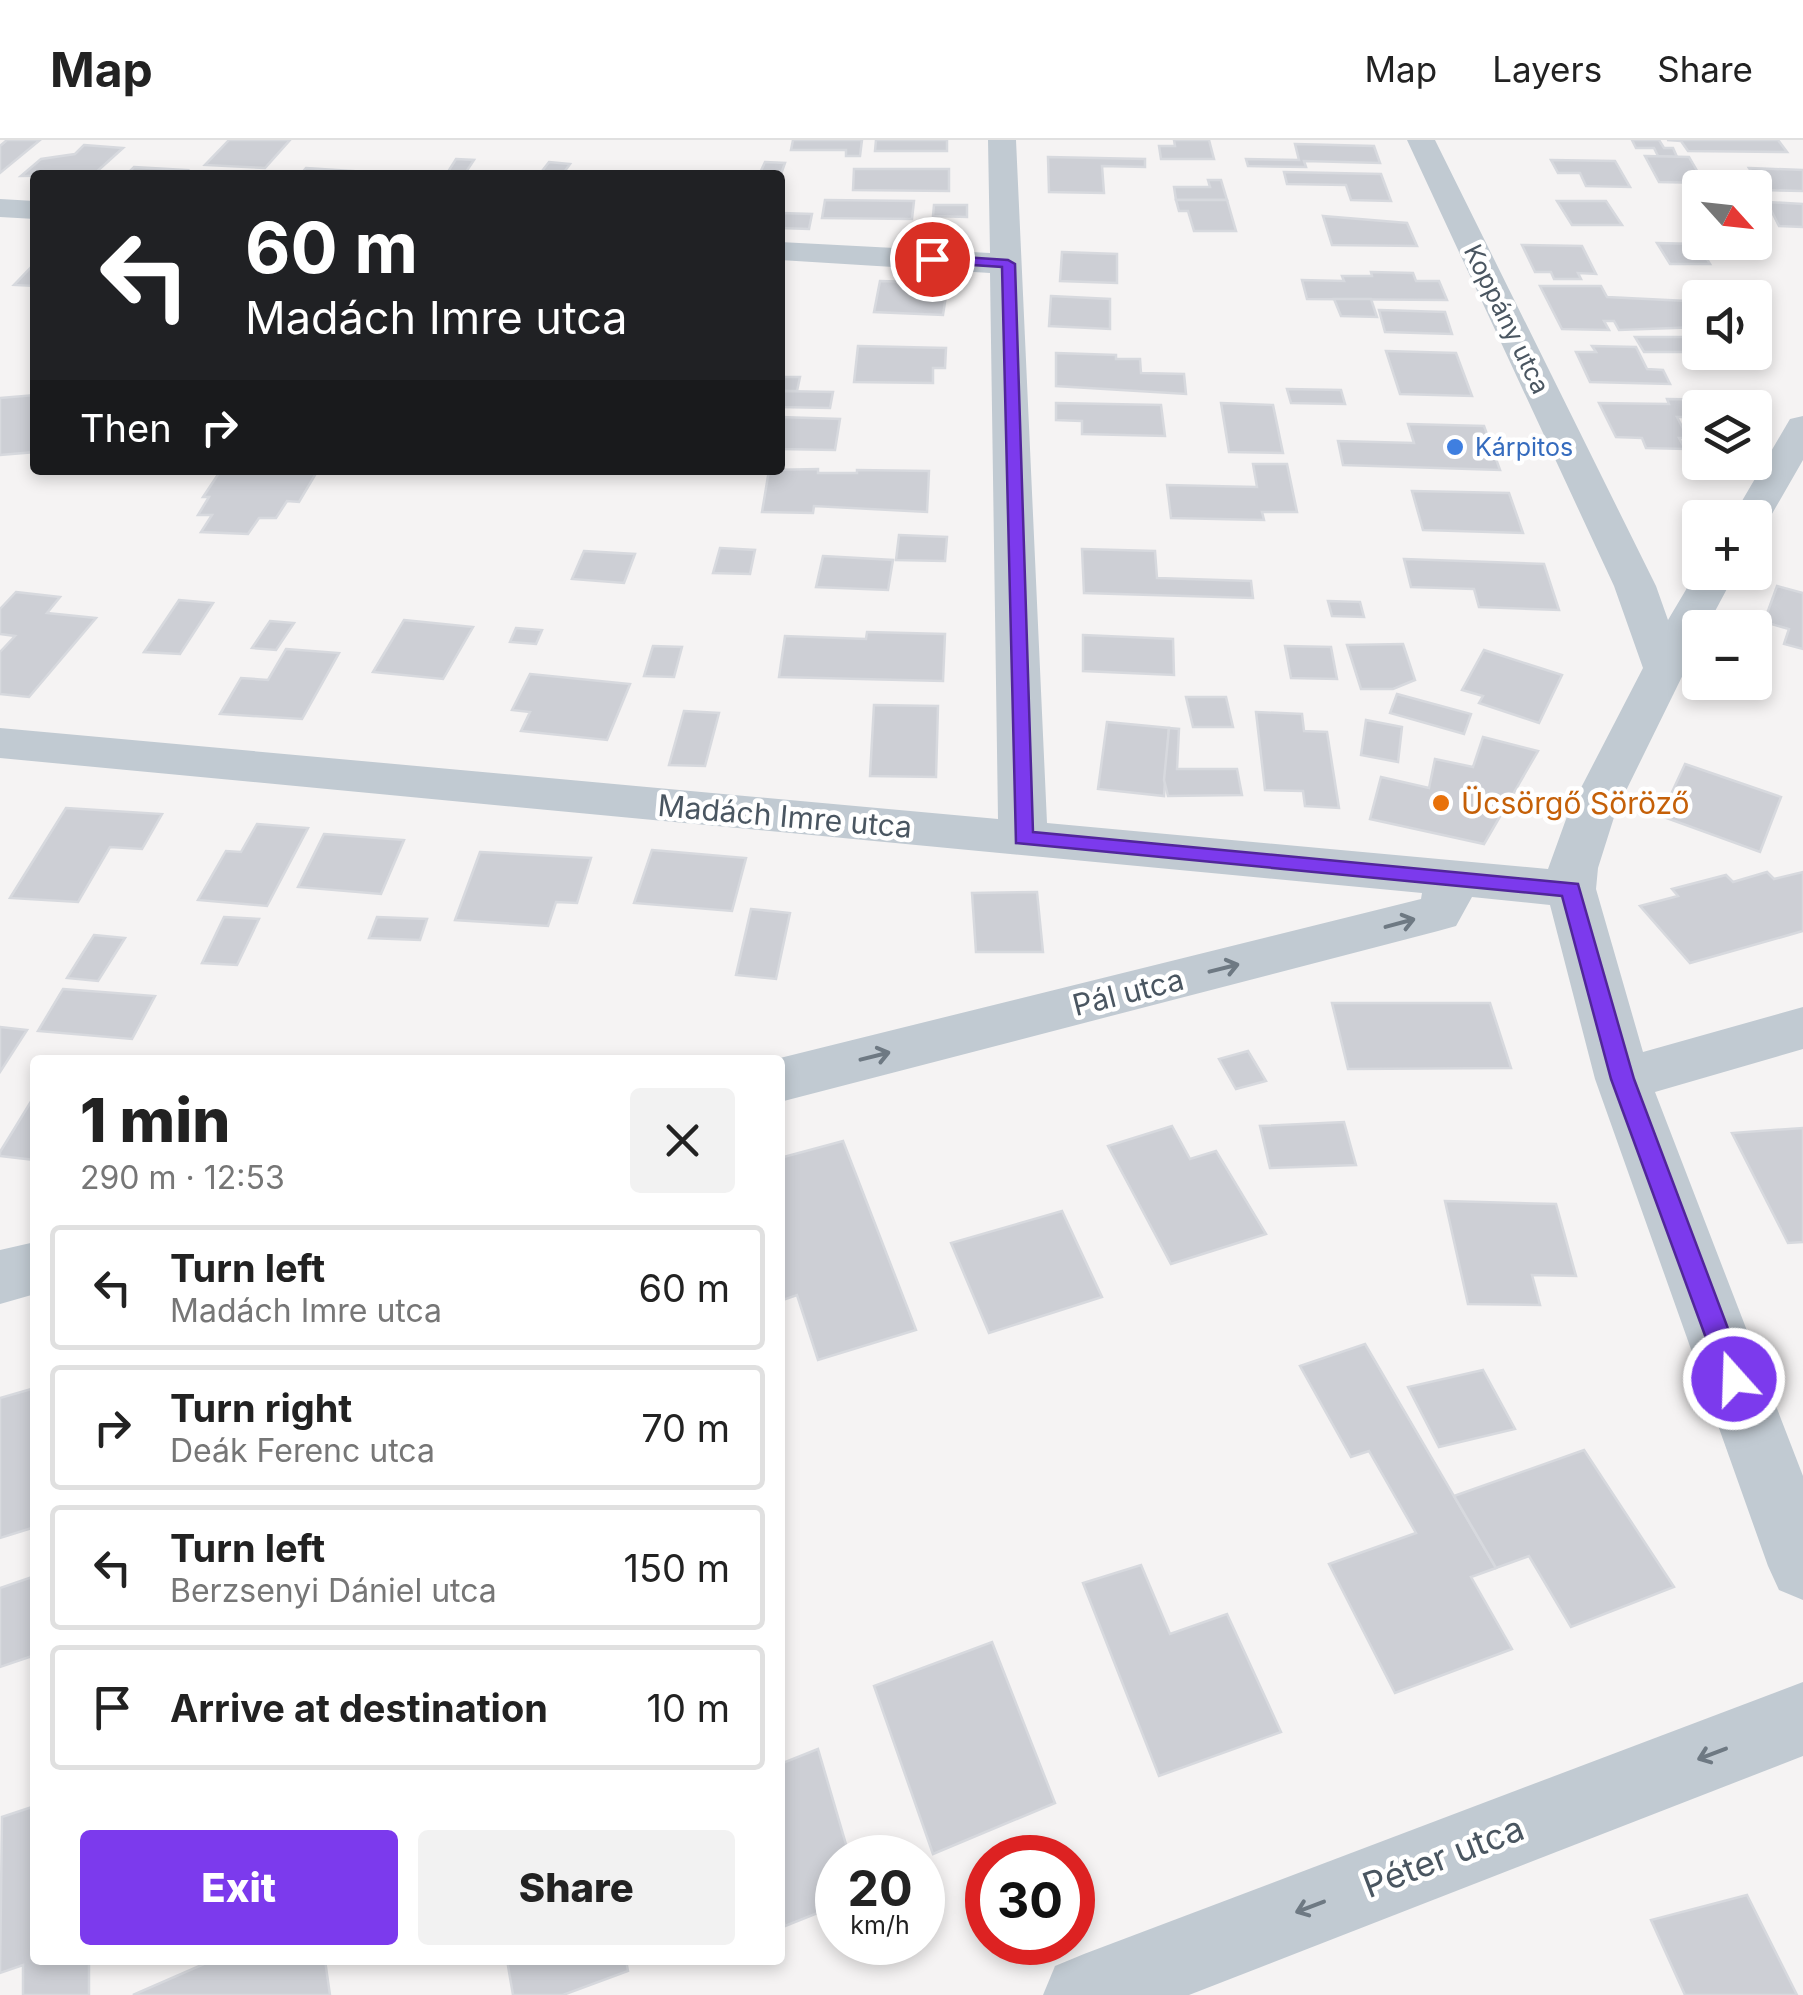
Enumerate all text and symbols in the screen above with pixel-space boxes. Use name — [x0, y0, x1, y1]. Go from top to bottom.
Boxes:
text: Map — [50, 40, 153, 99]
text: Map — [1365, 48, 1437, 90]
text: Layers — [1492, 48, 1602, 90]
text: Share — [1657, 48, 1753, 90]
north arrow — [1682, 170, 1772, 260]
map controls — [1682, 170, 1772, 700]
text: 60 m — [245, 205, 418, 290]
icon: left — [80, 210, 210, 340]
pin — [890, 217, 975, 302]
icon: arrive — [905, 232, 960, 287]
street label: Koppány utca — [1458, 239, 1556, 399]
button: sound — [1682, 280, 1772, 370]
text: Madách Imre utca — [245, 290, 628, 345]
button: layers — [1682, 390, 1772, 480]
icon: right — [192, 400, 247, 455]
text: Then — [80, 405, 172, 451]
place label: Kárpitos — [1475, 432, 1573, 462]
marker: Kárpitos — [1444, 436, 1466, 458]
button: + — [1682, 500, 1772, 590]
button: − — [1682, 610, 1772, 700]
place label: Ücsörgő Söröző — [1461, 785, 1690, 821]
street label: Madách Imre utca — [656, 787, 914, 845]
marker: Ücsörgő Söröző — [1430, 792, 1452, 814]
one-way arrow — [1384, 913, 1415, 932]
one-way arrow — [1208, 958, 1239, 977]
street label: Pál utca — [1069, 961, 1187, 1023]
one-way arrow — [859, 1046, 890, 1065]
text: 1 min — [80, 1084, 230, 1156]
button: close — [630, 1088, 735, 1193]
text: 290 m · 12:53 — [80, 1158, 285, 1197]
text: Turn left — [170, 1245, 325, 1291]
icon: left — [85, 1260, 140, 1315]
text: 60 m — [638, 1265, 730, 1311]
text: Madách Imre utca — [170, 1291, 442, 1330]
position arrow — [1682, 1327, 1786, 1431]
text: Turn right — [170, 1385, 352, 1431]
icon: right — [85, 1400, 140, 1455]
text: 70 m — [641, 1405, 730, 1451]
text: Deák Ferenc utca — [170, 1431, 435, 1470]
text: Turn left — [170, 1525, 325, 1571]
icon: left — [85, 1540, 140, 1595]
text: 150 m — [623, 1545, 730, 1591]
text: Berzsenyi Dániel utca — [170, 1571, 497, 1610]
icon: arrive — [85, 1680, 140, 1735]
text: Arrive at destination — [170, 1685, 548, 1731]
text: 10 m — [647, 1685, 730, 1731]
one-way arrow — [1697, 1746, 1728, 1764]
street label: Péter utca — [1357, 1806, 1529, 1906]
button: Exit — [80, 1830, 398, 1945]
button: Share — [418, 1830, 735, 1945]
speed limit sign: 30 — [965, 1835, 1095, 1965]
text: 20 — [847, 1858, 913, 1918]
one-way arrow — [1295, 1900, 1326, 1918]
text: km/h — [850, 1910, 910, 1940]

